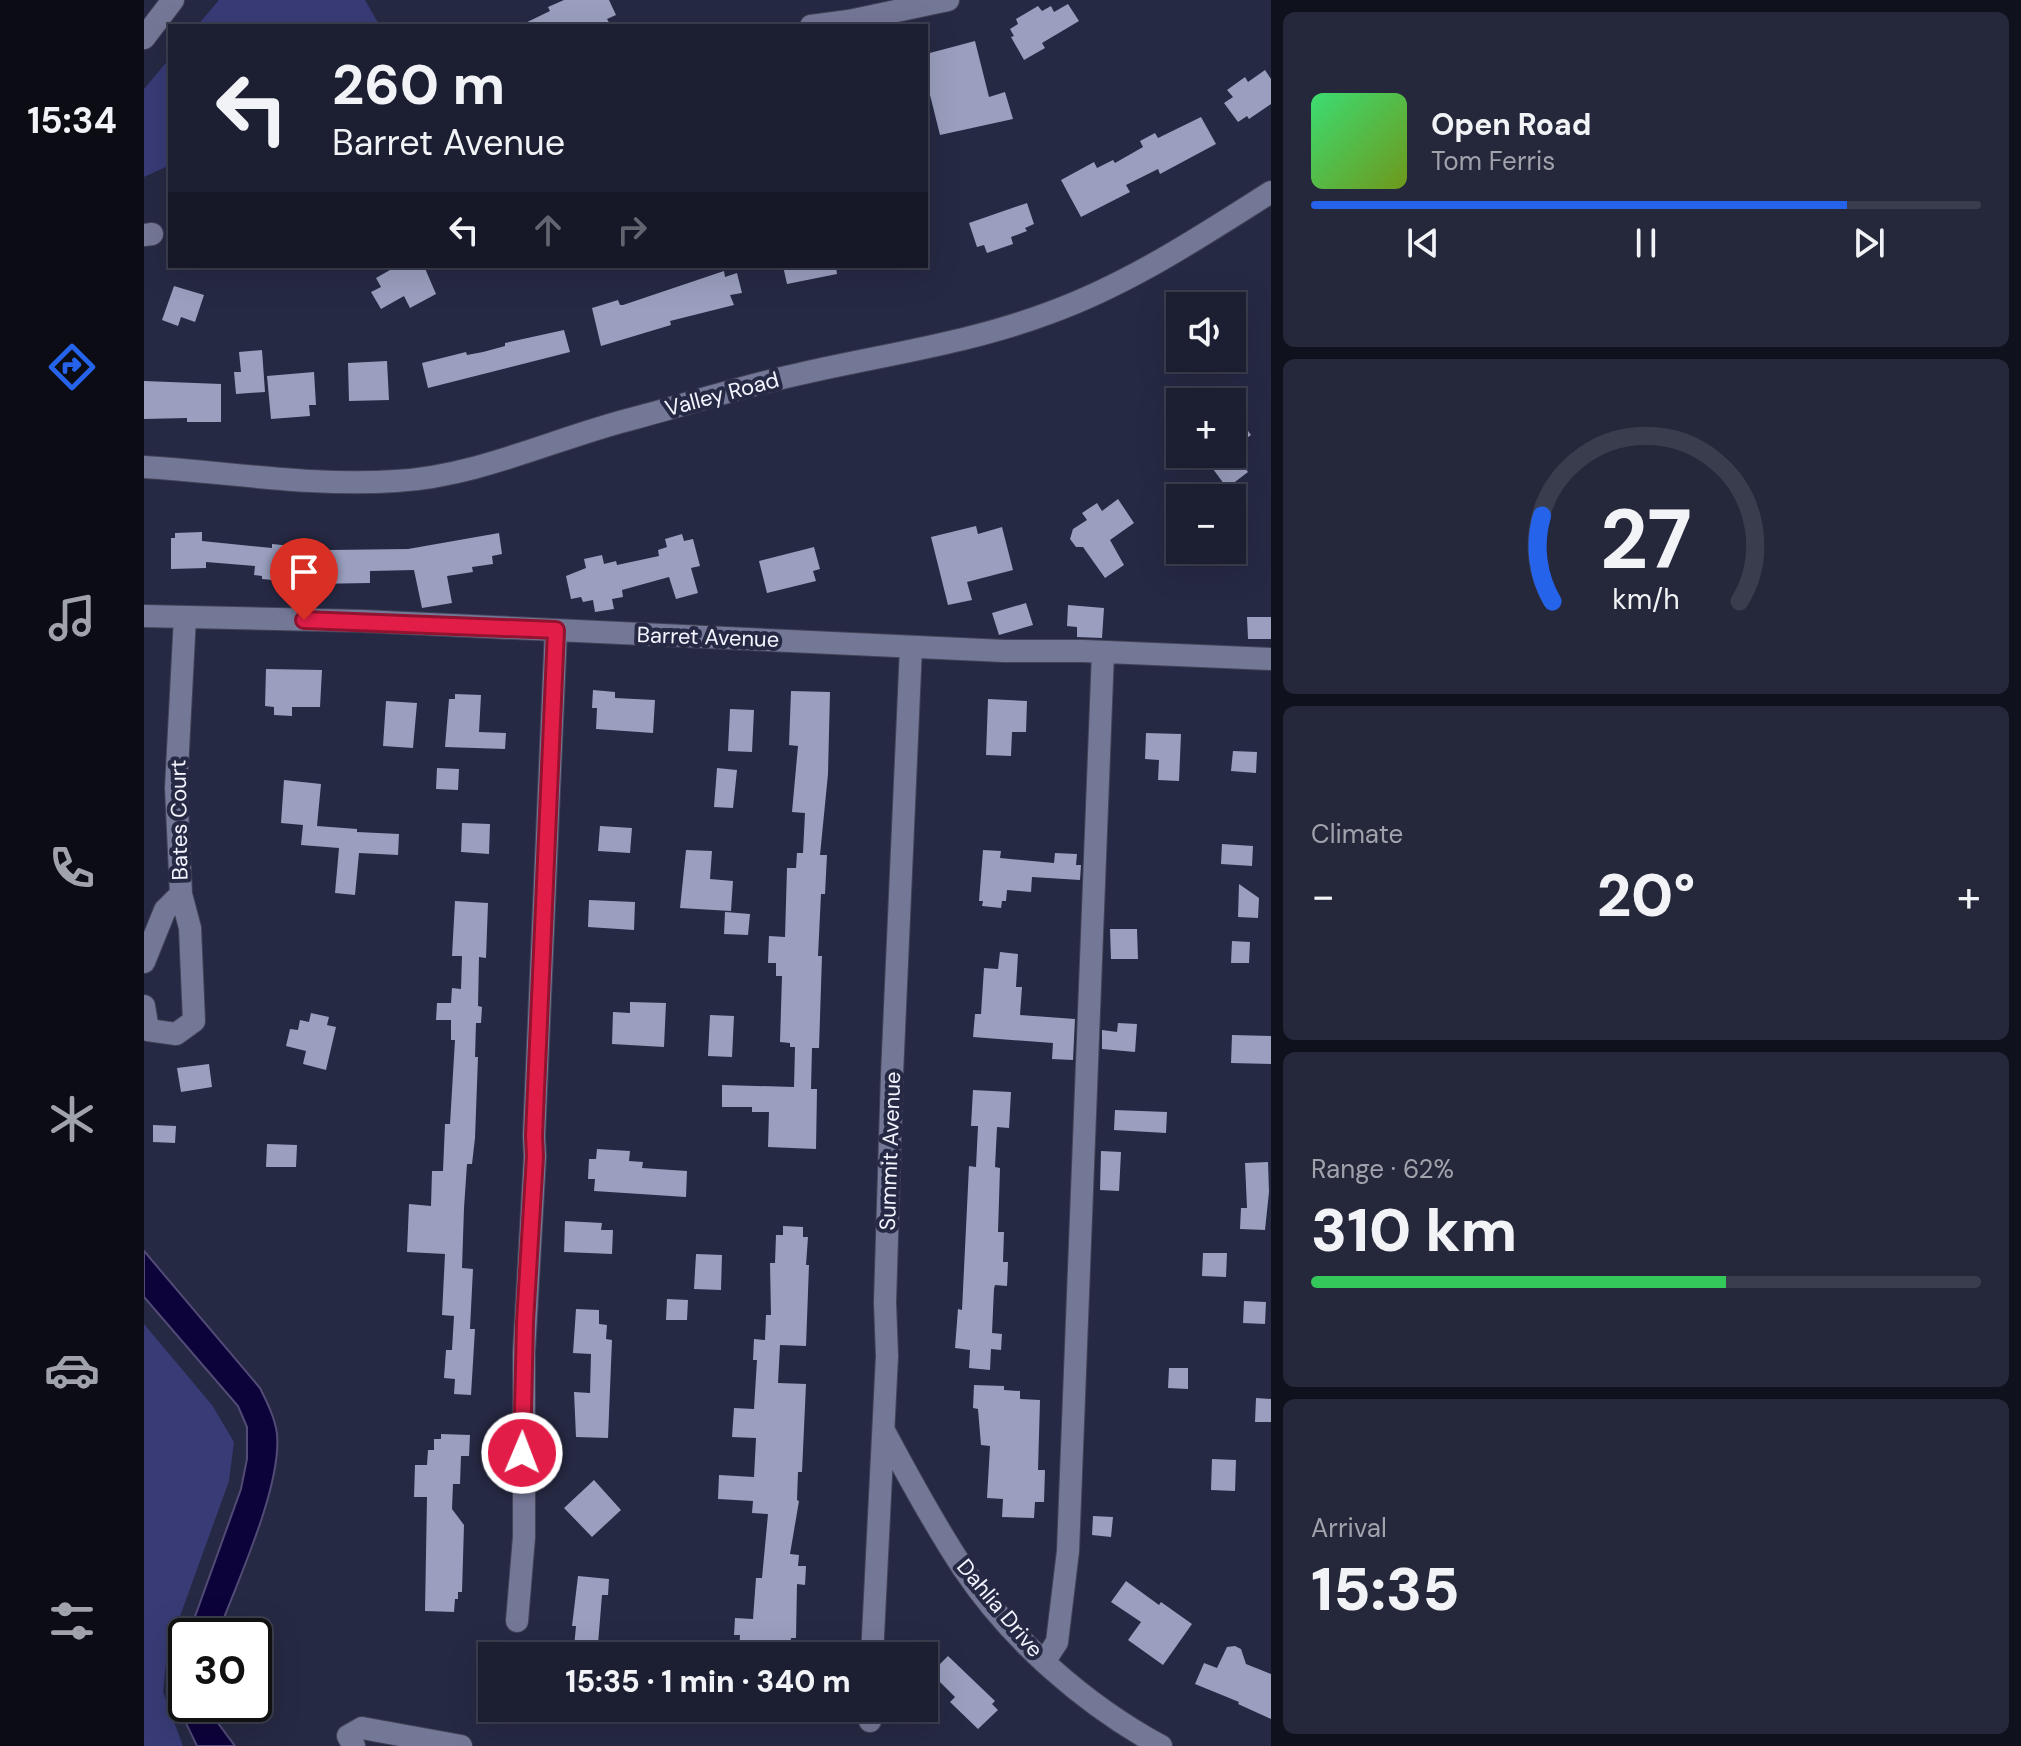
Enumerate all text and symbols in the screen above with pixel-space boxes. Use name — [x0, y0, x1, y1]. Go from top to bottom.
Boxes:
text: 260 m — [332, 48, 505, 121]
icon: left — [200, 56, 304, 160]
text: 15:34 — [27, 97, 117, 144]
text: Open Road — [1431, 105, 1591, 144]
text: Barret Avenue — [332, 119, 565, 166]
text: Tom Ferris — [1431, 144, 1555, 178]
icon: left — [442, 208, 486, 252]
icon: ahead — [526, 208, 570, 252]
icon: right — [610, 208, 654, 252]
icon: previous — [1401, 221, 1445, 265]
icon: pause — [1624, 221, 1668, 265]
icon: next — [1847, 221, 1891, 265]
map controls — [1166, 292, 1246, 564]
button: sound — [1166, 292, 1246, 372]
icon: directions — [44, 339, 100, 395]
street label: Valley Road — [662, 365, 782, 423]
button: + — [1166, 388, 1246, 468]
button: − — [1166, 484, 1246, 564]
text: 27 — [1600, 485, 1692, 594]
pin — [270, 538, 338, 620]
icon: arrive — [282, 550, 326, 594]
text: km/h — [1612, 581, 1680, 618]
icon: music — [44, 590, 100, 646]
street label: Barret Avenue — [636, 620, 780, 654]
street label: Bates Court — [163, 759, 195, 881]
text: Climate — [1311, 817, 1403, 851]
icon: phone — [44, 840, 100, 896]
text: 20° — [1597, 856, 1695, 935]
text: − — [1311, 867, 1335, 925]
text: + — [1957, 867, 1981, 925]
street label: Summit Avenue — [873, 1071, 907, 1231]
icon: climate — [44, 1091, 100, 1147]
text: Range · 62% — [1311, 1152, 1454, 1186]
text: 310 km — [1311, 1191, 1517, 1270]
icon: car — [44, 1342, 100, 1398]
position arrow — [480, 1411, 564, 1495]
text: Arrival — [1311, 1511, 1387, 1545]
text: 15:35 — [1311, 1550, 1460, 1629]
street label: Dahlia Drive — [950, 1553, 1050, 1663]
icon: filters — [44, 1593, 100, 1649]
speed limit sign: 30 — [168, 1618, 272, 1722]
text: 15:35 · 1 min · 340 m — [565, 1662, 851, 1701]

